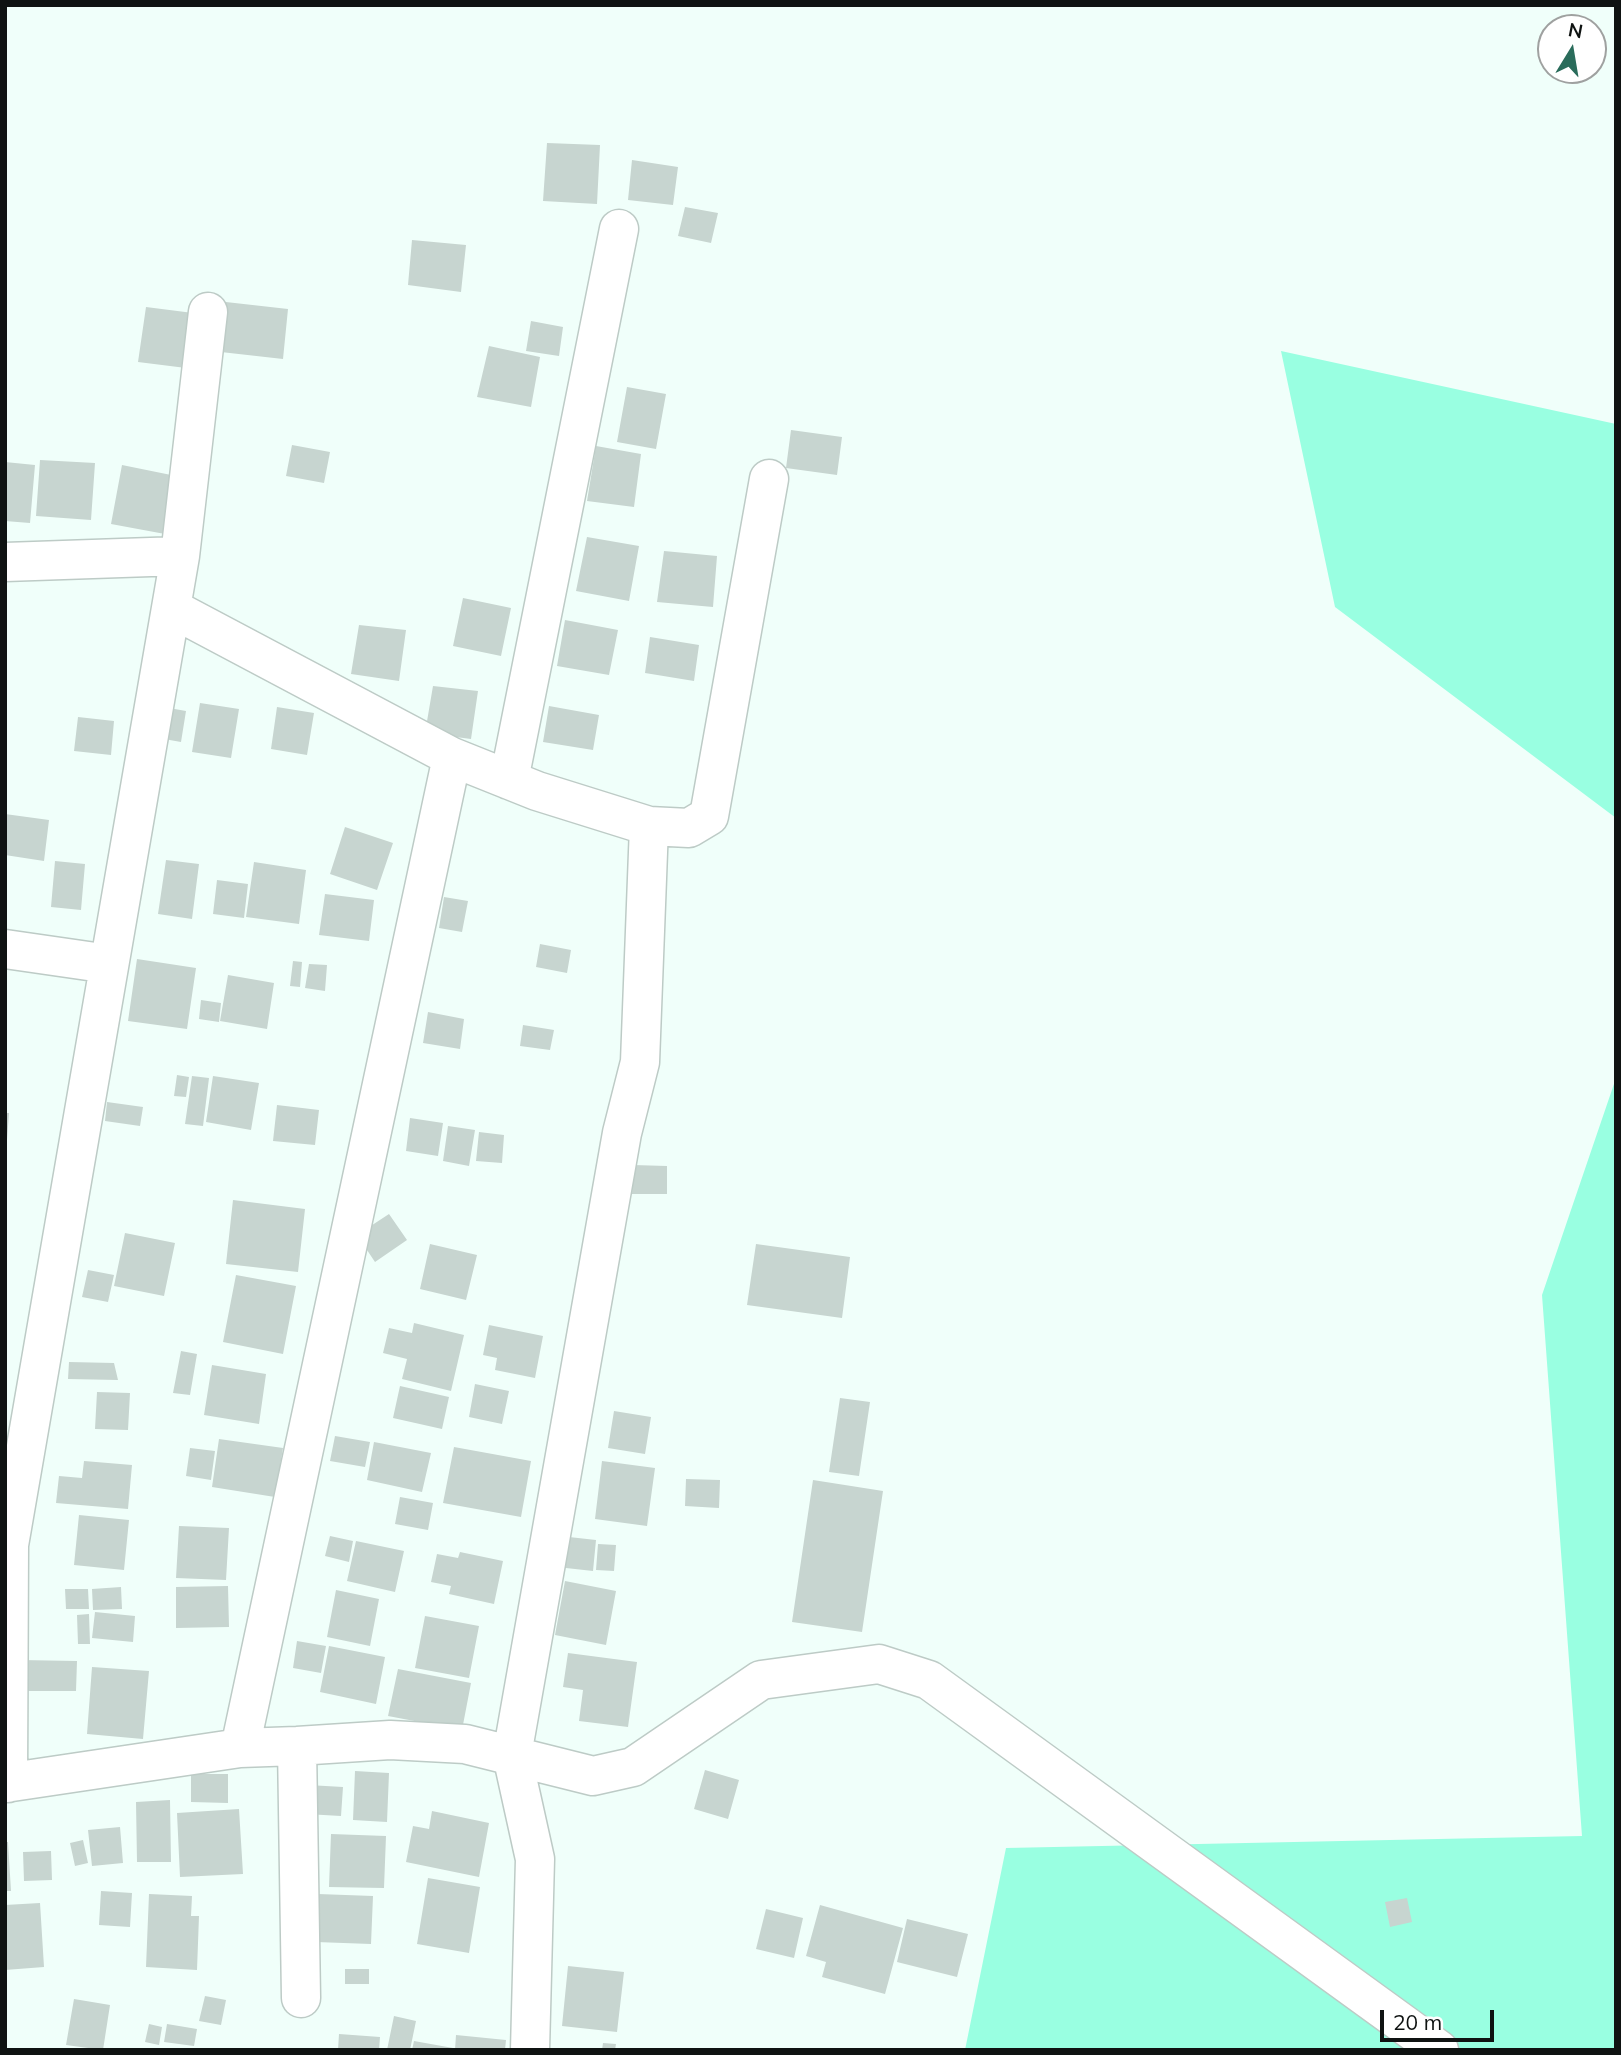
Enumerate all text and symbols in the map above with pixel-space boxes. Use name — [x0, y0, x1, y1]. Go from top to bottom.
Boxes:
north arrow — [1537, 14, 1607, 84]
text: N — [1566, 17, 1585, 43]
scale bar — [1383, 1996, 1497, 2040]
text: 20 m — [1393, 2009, 1442, 2035]

